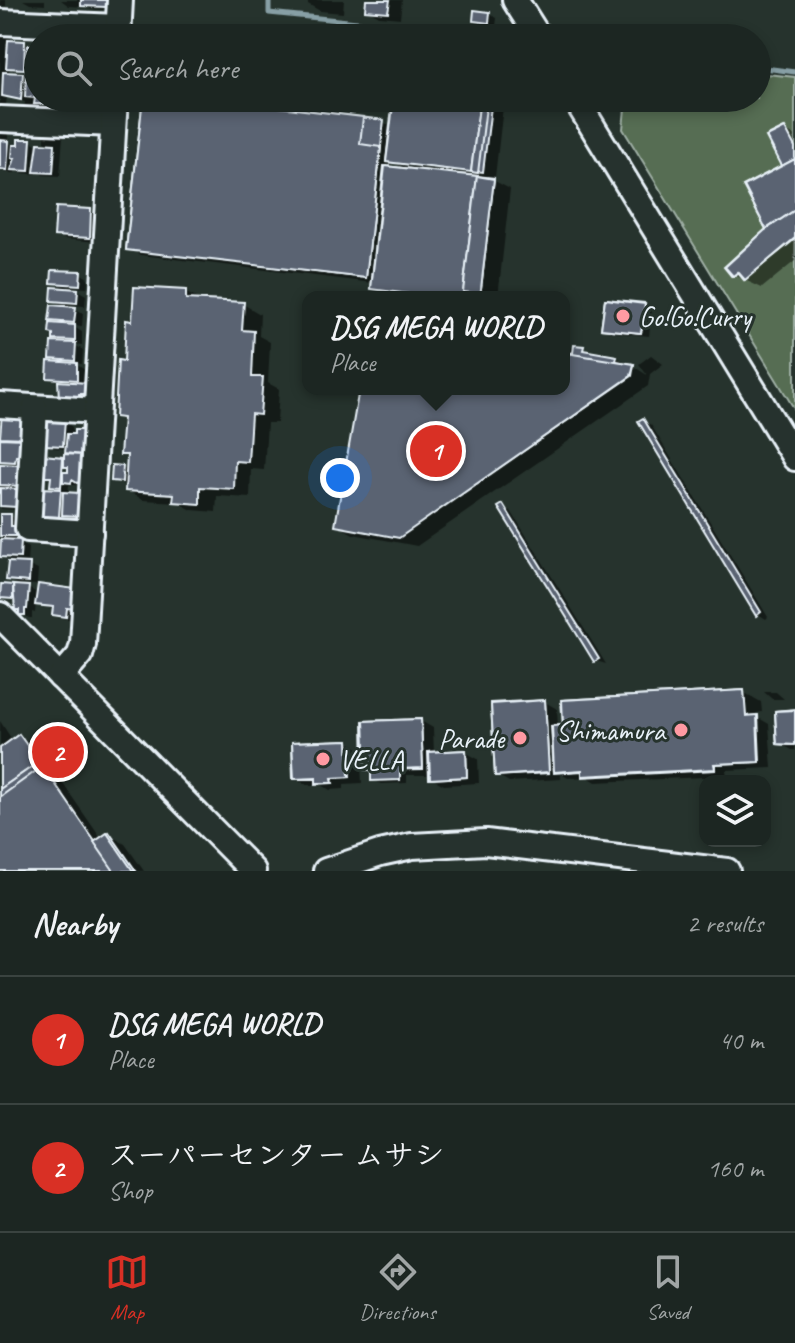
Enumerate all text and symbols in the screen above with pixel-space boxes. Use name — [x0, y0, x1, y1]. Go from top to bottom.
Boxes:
search box — [24, 24, 771, 112]
icon: search — [52, 46, 96, 90]
text: Search here — [116, 49, 238, 87]
popup — [302, 291, 570, 395]
place label: Go!Go!Curry — [639, 299, 753, 334]
marker: Go!Go!Curry — [614, 307, 632, 325]
text: DSG MEGA WORLD — [330, 308, 542, 346]
text: Place — [330, 346, 376, 379]
pin: 1 — [410, 421, 462, 481]
your location — [320, 458, 360, 498]
place label: Shimamura — [556, 713, 667, 748]
place label: Parade — [438, 721, 506, 756]
marker: Shimamura — [672, 721, 690, 739]
pin: 2 — [32, 722, 84, 782]
marker: Parade — [511, 729, 529, 747]
place label: VELLA — [339, 742, 404, 777]
marker: VELLA — [314, 750, 332, 768]
map controls — [699, 775, 771, 847]
button: layers — [699, 775, 771, 847]
text: Nearby — [32, 902, 118, 945]
text: 2 results — [687, 907, 763, 940]
text: DSG MEGA WORLD — [108, 1005, 320, 1043]
text: 1 — [52, 1024, 64, 1057]
text: 40 m — [719, 1024, 763, 1057]
text: Place — [108, 1043, 154, 1076]
text: スーパーセンター ムサシ — [108, 1136, 444, 1174]
text: 2 — [52, 1152, 64, 1185]
text: 160 m — [707, 1152, 763, 1185]
text: Shop — [108, 1174, 152, 1207]
tab: Map — [105, 1250, 149, 1326]
tab: Directions — [359, 1250, 436, 1326]
tab: Saved — [646, 1250, 690, 1326]

